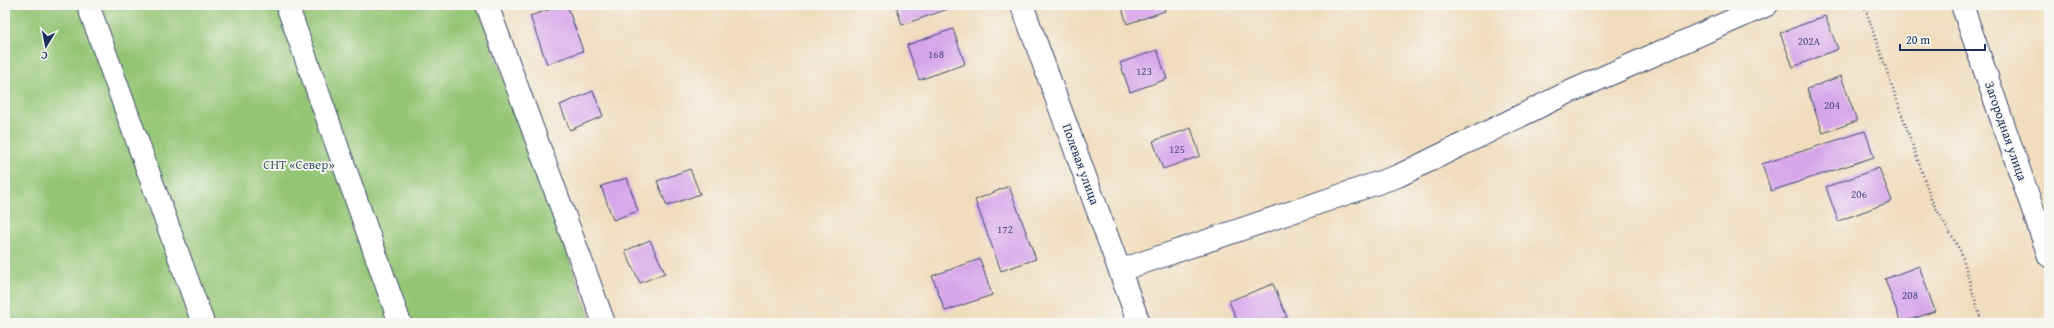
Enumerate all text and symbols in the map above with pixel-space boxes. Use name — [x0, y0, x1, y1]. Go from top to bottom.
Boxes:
north arrow — [26, 26, 66, 66]
scale bar — [1900, 26, 1985, 52]
text: 20 m — [1906, 31, 1930, 48]
house number: 202А — [1798, 33, 1821, 49]
house number: 168 — [928, 46, 944, 62]
text: С — [40, 47, 49, 64]
house number: 123 — [1136, 63, 1152, 79]
street label: Загородная улица — [1980, 79, 2032, 184]
house number: 204 — [1824, 97, 1840, 113]
street label: Полевая улица — [1057, 121, 1105, 208]
house number: 125 — [1169, 141, 1185, 157]
park label: СНТ «Север» — [263, 155, 335, 174]
house number: 206 — [1851, 186, 1867, 202]
house number: 172 — [997, 221, 1013, 237]
house number: 208 — [1902, 287, 1918, 303]

